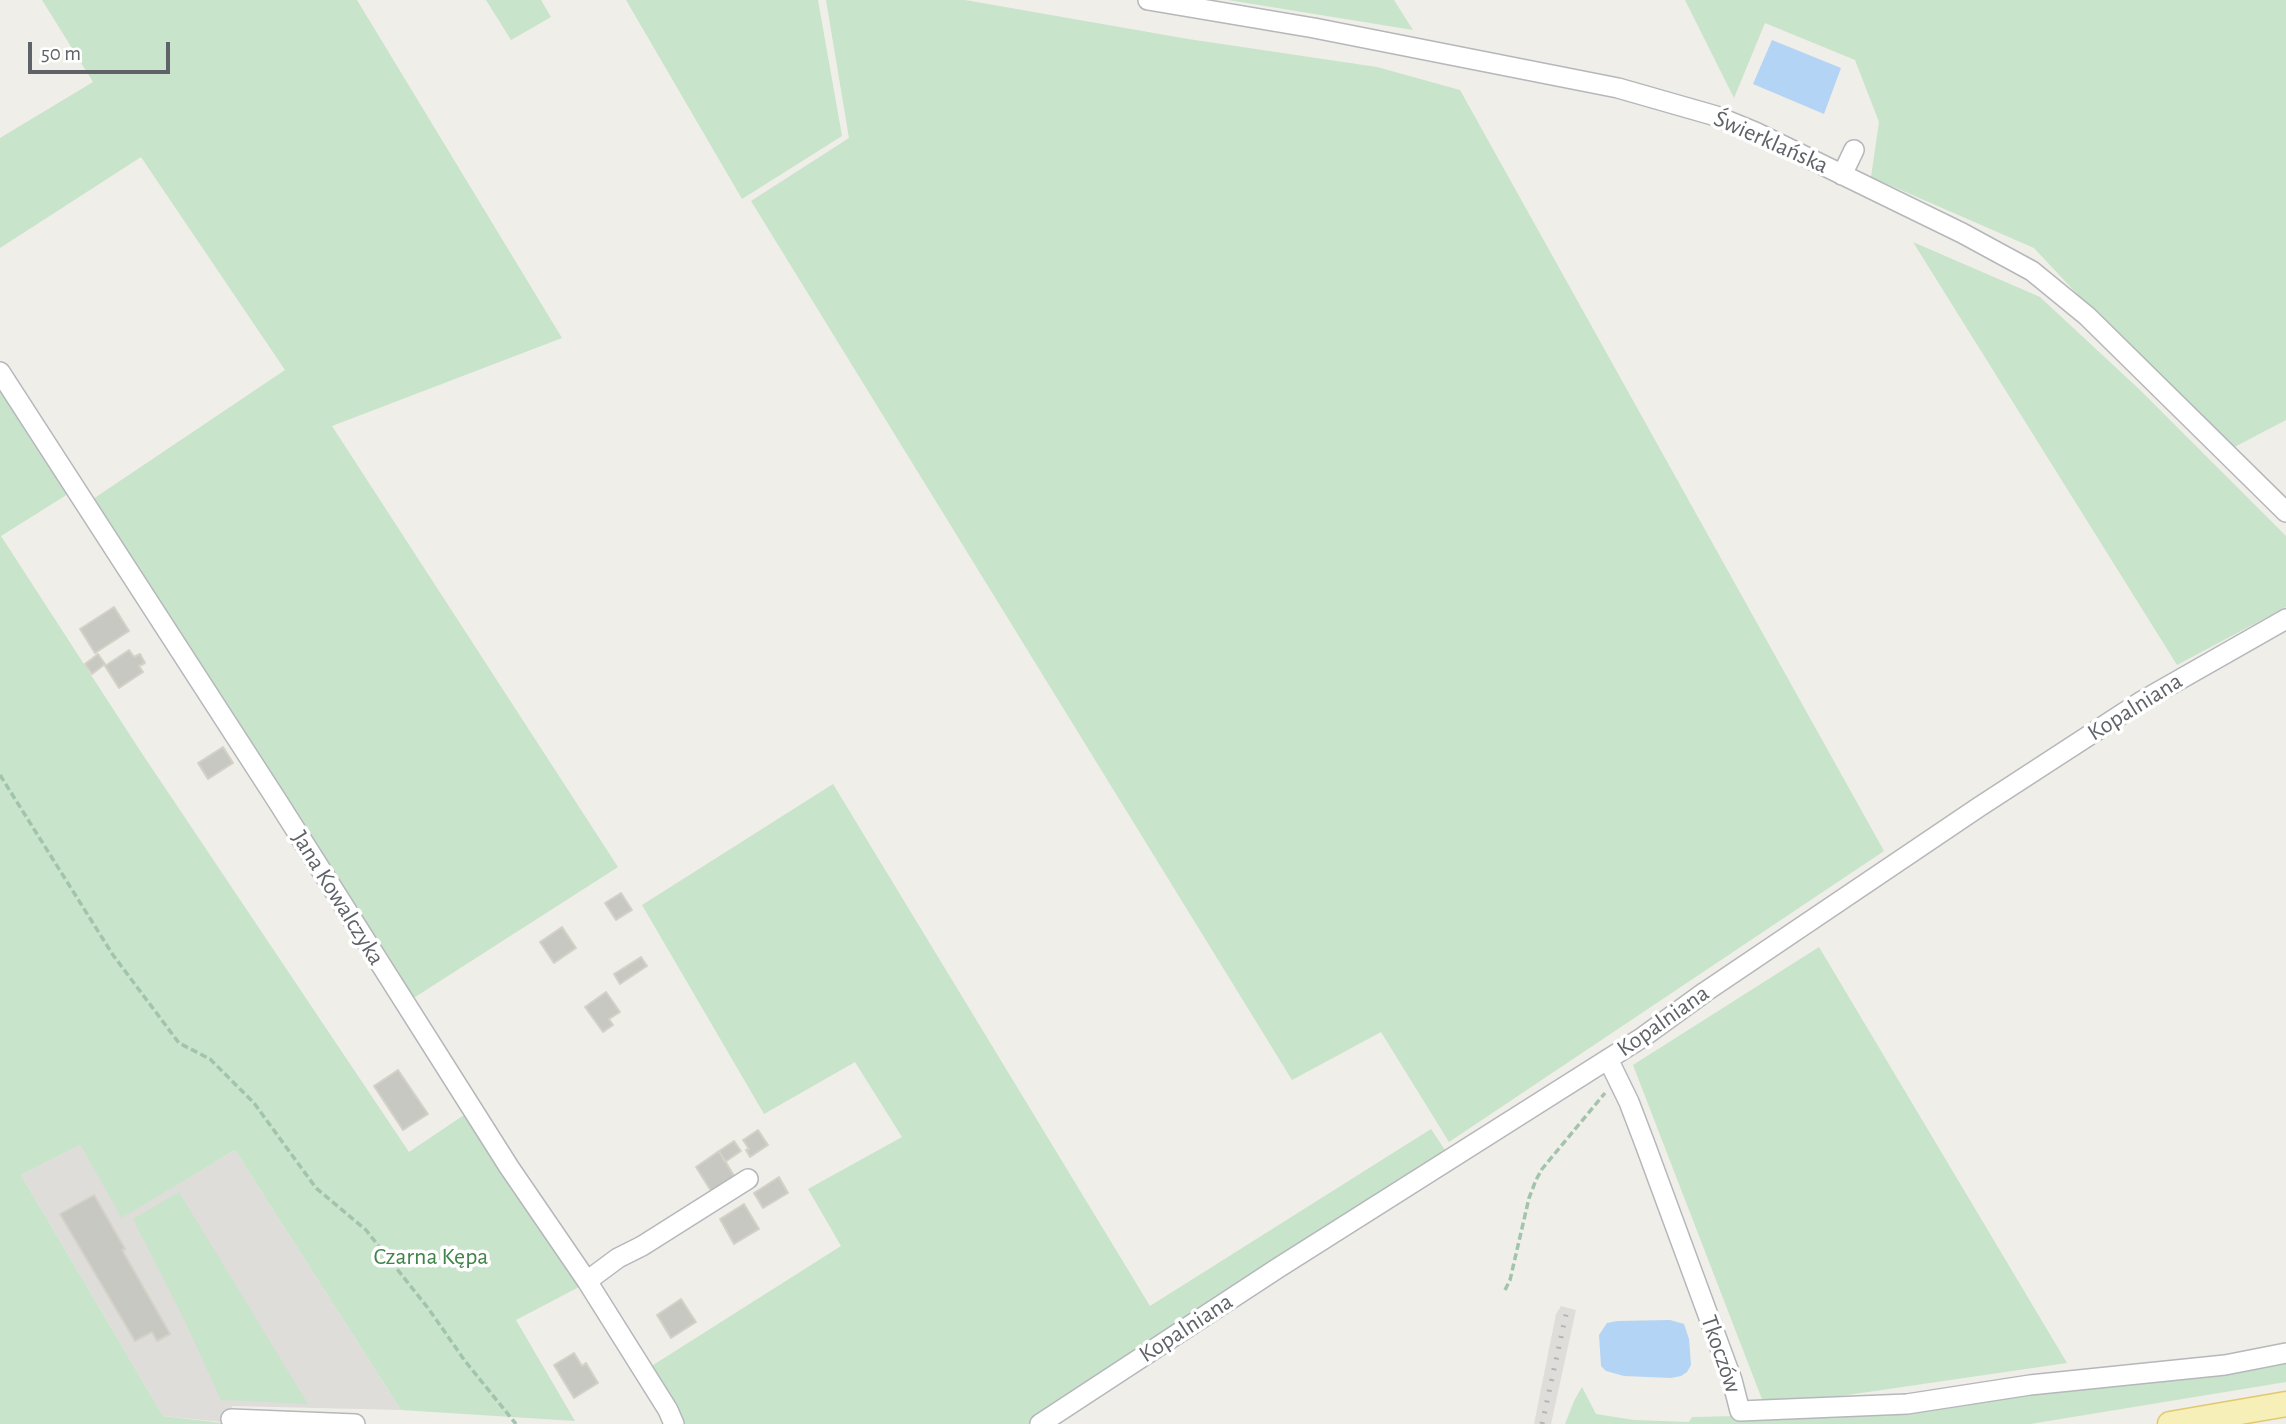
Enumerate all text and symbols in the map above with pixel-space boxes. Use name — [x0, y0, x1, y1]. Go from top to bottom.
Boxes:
scale bar — [32, 28, 173, 72]
text: 50 m — [41, 43, 81, 64]
street label: Świerklańska — [1709, 104, 1833, 180]
street label: Kopalniana — [2082, 667, 2188, 747]
street label: Jana Kowalczyka — [285, 825, 391, 971]
street label: Kopalniana — [1611, 979, 1715, 1063]
park label: Czarna Kępa — [374, 1243, 488, 1271]
street label: Kopalniana — [1134, 1287, 1238, 1369]
street label: Tkoczów — [1694, 1311, 1748, 1397]

